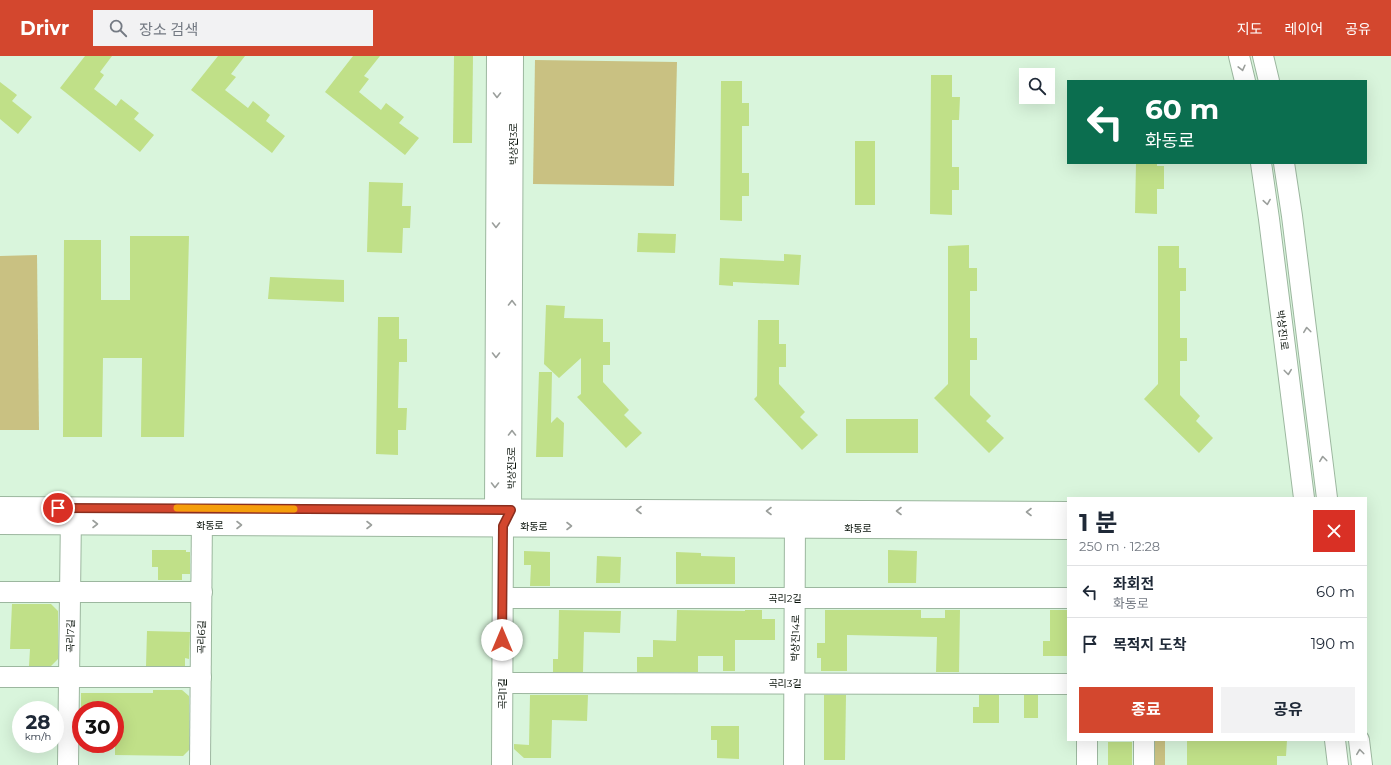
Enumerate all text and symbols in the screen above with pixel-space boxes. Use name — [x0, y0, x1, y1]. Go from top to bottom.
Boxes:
search box — [93, 10, 373, 46]
text: Drivr — [20, 17, 69, 40]
icon: search — [107, 17, 129, 39]
text: 장소 검색 — [139, 20, 198, 39]
text: 지도 — [1237, 20, 1263, 38]
text: 레이어 — [1285, 20, 1323, 38]
text: 공유 — [1345, 20, 1371, 38]
one-way arrow — [1237, 65, 1245, 72]
map controls — [1019, 68, 1055, 104]
button: search — [1019, 68, 1055, 104]
one-way arrow — [493, 92, 501, 98]
text: 60 m — [1145, 92, 1219, 126]
icon: left — [1079, 96, 1131, 148]
street label: 박상진3로 — [507, 123, 520, 165]
text: 화동로 — [1145, 130, 1195, 152]
one-way arrow — [1262, 198, 1271, 205]
one-way arrow — [492, 222, 500, 228]
one-way arrow — [508, 300, 516, 306]
street label: 박상진1로 — [1274, 309, 1291, 351]
one-way arrow — [1302, 327, 1311, 333]
one-way arrow — [492, 352, 500, 358]
one-way arrow — [1284, 369, 1293, 375]
one-way arrow — [508, 430, 516, 436]
street label: 박상진3로 — [505, 447, 518, 489]
one-way arrow — [1318, 456, 1327, 462]
one-way arrow — [491, 482, 499, 488]
pin — [41, 491, 75, 525]
icon: arrive — [47, 497, 69, 519]
one-way arrow — [636, 506, 642, 514]
one-way arrow — [766, 507, 772, 515]
one-way arrow — [896, 507, 902, 515]
one-way arrow — [1026, 508, 1032, 516]
text: 1 분 — [1079, 508, 1117, 537]
button: close — [1313, 510, 1355, 552]
street label: 화동로 — [196, 519, 224, 532]
one-way arrow — [92, 520, 98, 528]
street label: 화동로 — [520, 520, 548, 533]
one-way arrow — [236, 521, 242, 529]
one-way arrow — [366, 521, 372, 529]
one-way arrow — [566, 522, 572, 530]
street label: 화동로 — [844, 522, 872, 535]
text: 250 m · 12:28 — [1079, 538, 1160, 554]
text: 좌회전 — [1113, 574, 1154, 593]
icon: left — [1079, 581, 1101, 603]
text: 60 m — [1316, 582, 1355, 601]
street label: 곡리2길 — [768, 592, 802, 605]
text: 화동로 — [1113, 595, 1149, 611]
street label: 박상진14로 — [789, 614, 802, 662]
street label: 곡리7길 — [64, 619, 77, 653]
position arrow — [481, 619, 523, 661]
street label: 곡리6길 — [195, 620, 208, 654]
icon: arrive — [1079, 633, 1101, 655]
text: 190 m — [1311, 634, 1355, 653]
text: 목적지 도착 — [1113, 635, 1186, 654]
street label: 곡리3길 — [768, 677, 802, 690]
street label: 곡리1길 — [496, 678, 509, 710]
button: 종료 — [1079, 687, 1213, 733]
button: 공유 — [1221, 687, 1355, 733]
speed limit sign: 30 — [72, 701, 124, 753]
text: 28 — [26, 710, 51, 734]
text: km/h — [25, 730, 51, 743]
one-way arrow — [1356, 749, 1365, 756]

